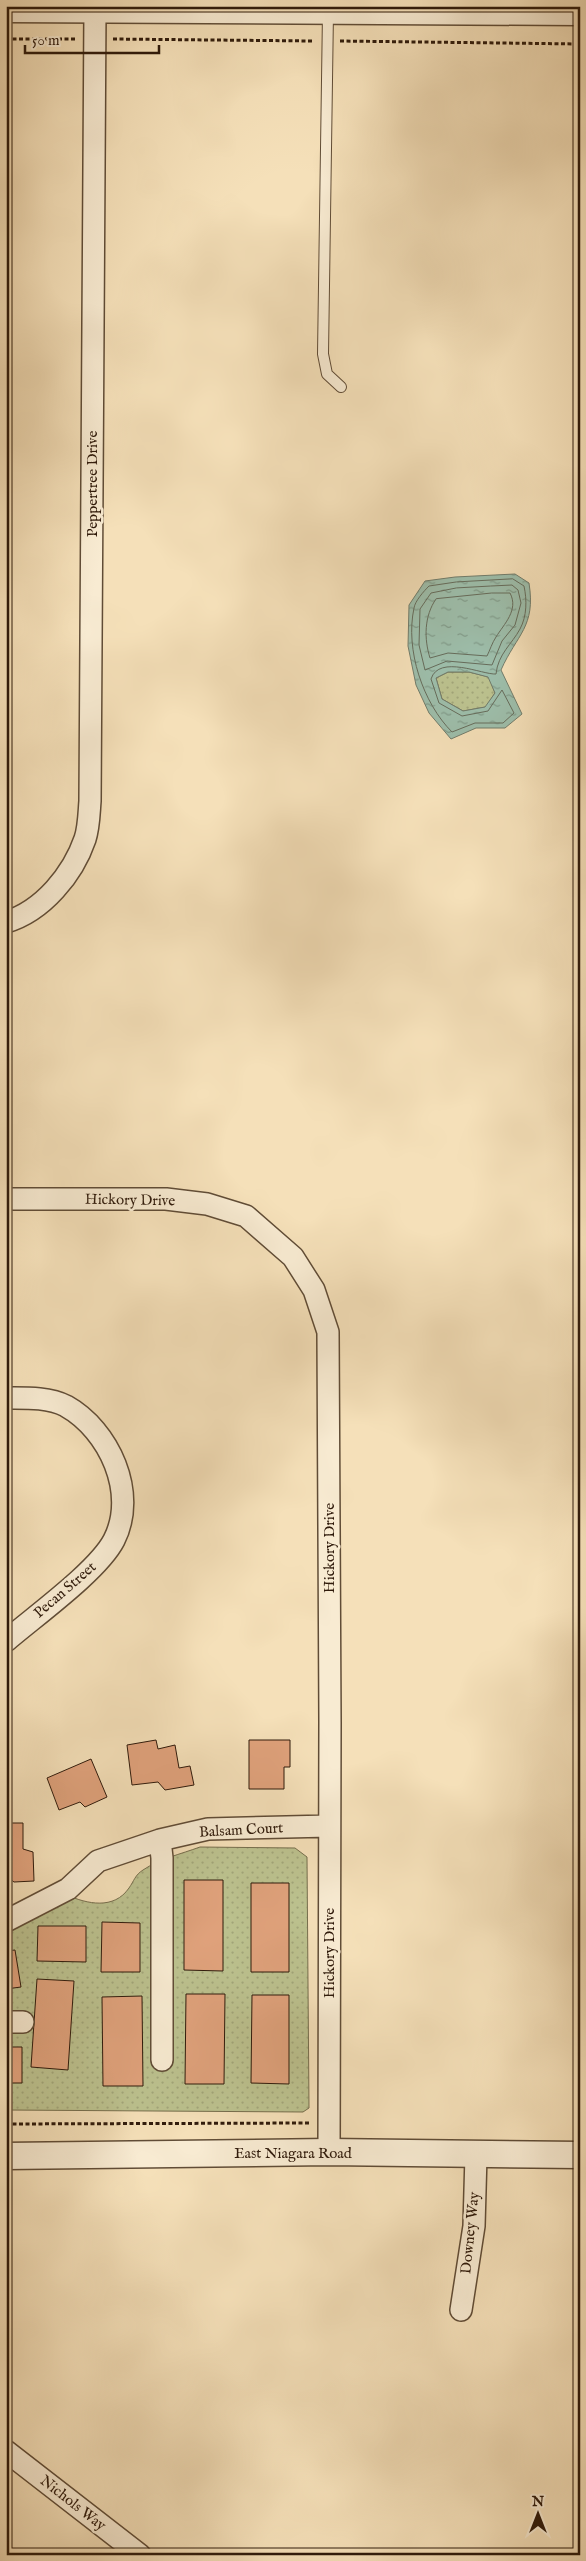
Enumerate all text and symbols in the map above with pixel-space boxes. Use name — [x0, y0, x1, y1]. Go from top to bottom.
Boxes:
scale bar — [25, 22, 159, 54]
text: 50 m — [32, 31, 60, 50]
street label: Peppertree Drive — [83, 431, 102, 537]
street label: Hickory Drive — [85, 1190, 175, 1210]
street label: Hickory Drive — [320, 1503, 339, 1593]
street label: Pecan Street — [30, 1558, 100, 1622]
street label: Balsam Court — [198, 1818, 284, 1842]
street label: Hickory Drive — [320, 1908, 339, 1998]
street label: East Niagara Road — [234, 2144, 353, 2163]
street label: Downey Way — [456, 2190, 484, 2275]
street label: Nichols Way — [36, 2471, 110, 2535]
north arrow — [514, 2488, 564, 2538]
text: N — [531, 2493, 544, 2511]

